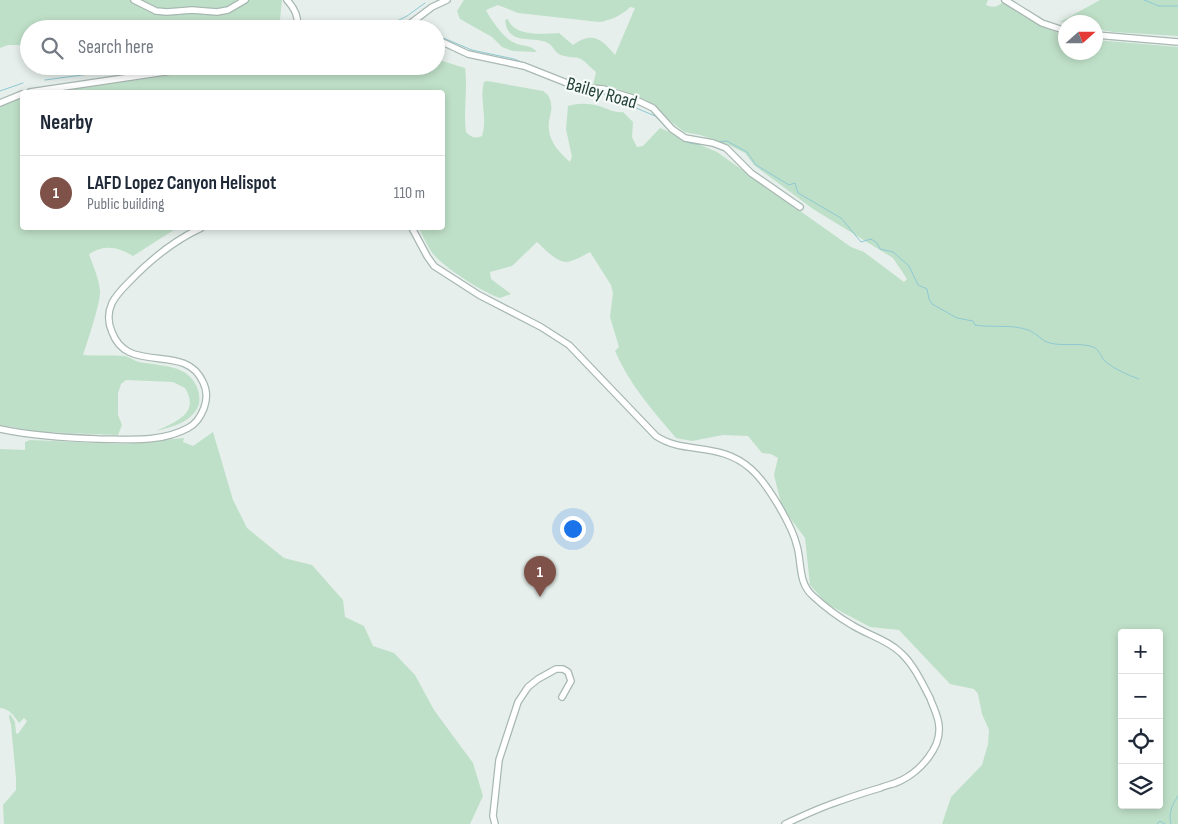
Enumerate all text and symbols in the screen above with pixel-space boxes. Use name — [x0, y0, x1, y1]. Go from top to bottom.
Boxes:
north arrow — [1058, 15, 1103, 60]
search box — [20, 20, 445, 75]
icon: search — [38, 34, 66, 62]
text: Search here — [78, 36, 154, 59]
street label: Bailey Road — [564, 72, 640, 114]
text: Nearby — [40, 110, 93, 135]
text: LAFD Lopez Canyon Helispot — [87, 172, 276, 195]
text: 1 — [53, 184, 59, 203]
text: 110 m — [394, 184, 425, 203]
text: Public building — [87, 195, 164, 214]
your location — [560, 516, 586, 542]
pin: 1 — [524, 556, 556, 597]
map controls — [1118, 629, 1163, 809]
button: + — [1118, 629, 1163, 674]
button: − — [1118, 674, 1163, 719]
button: locate — [1118, 719, 1163, 764]
button: layers — [1118, 764, 1163, 809]

